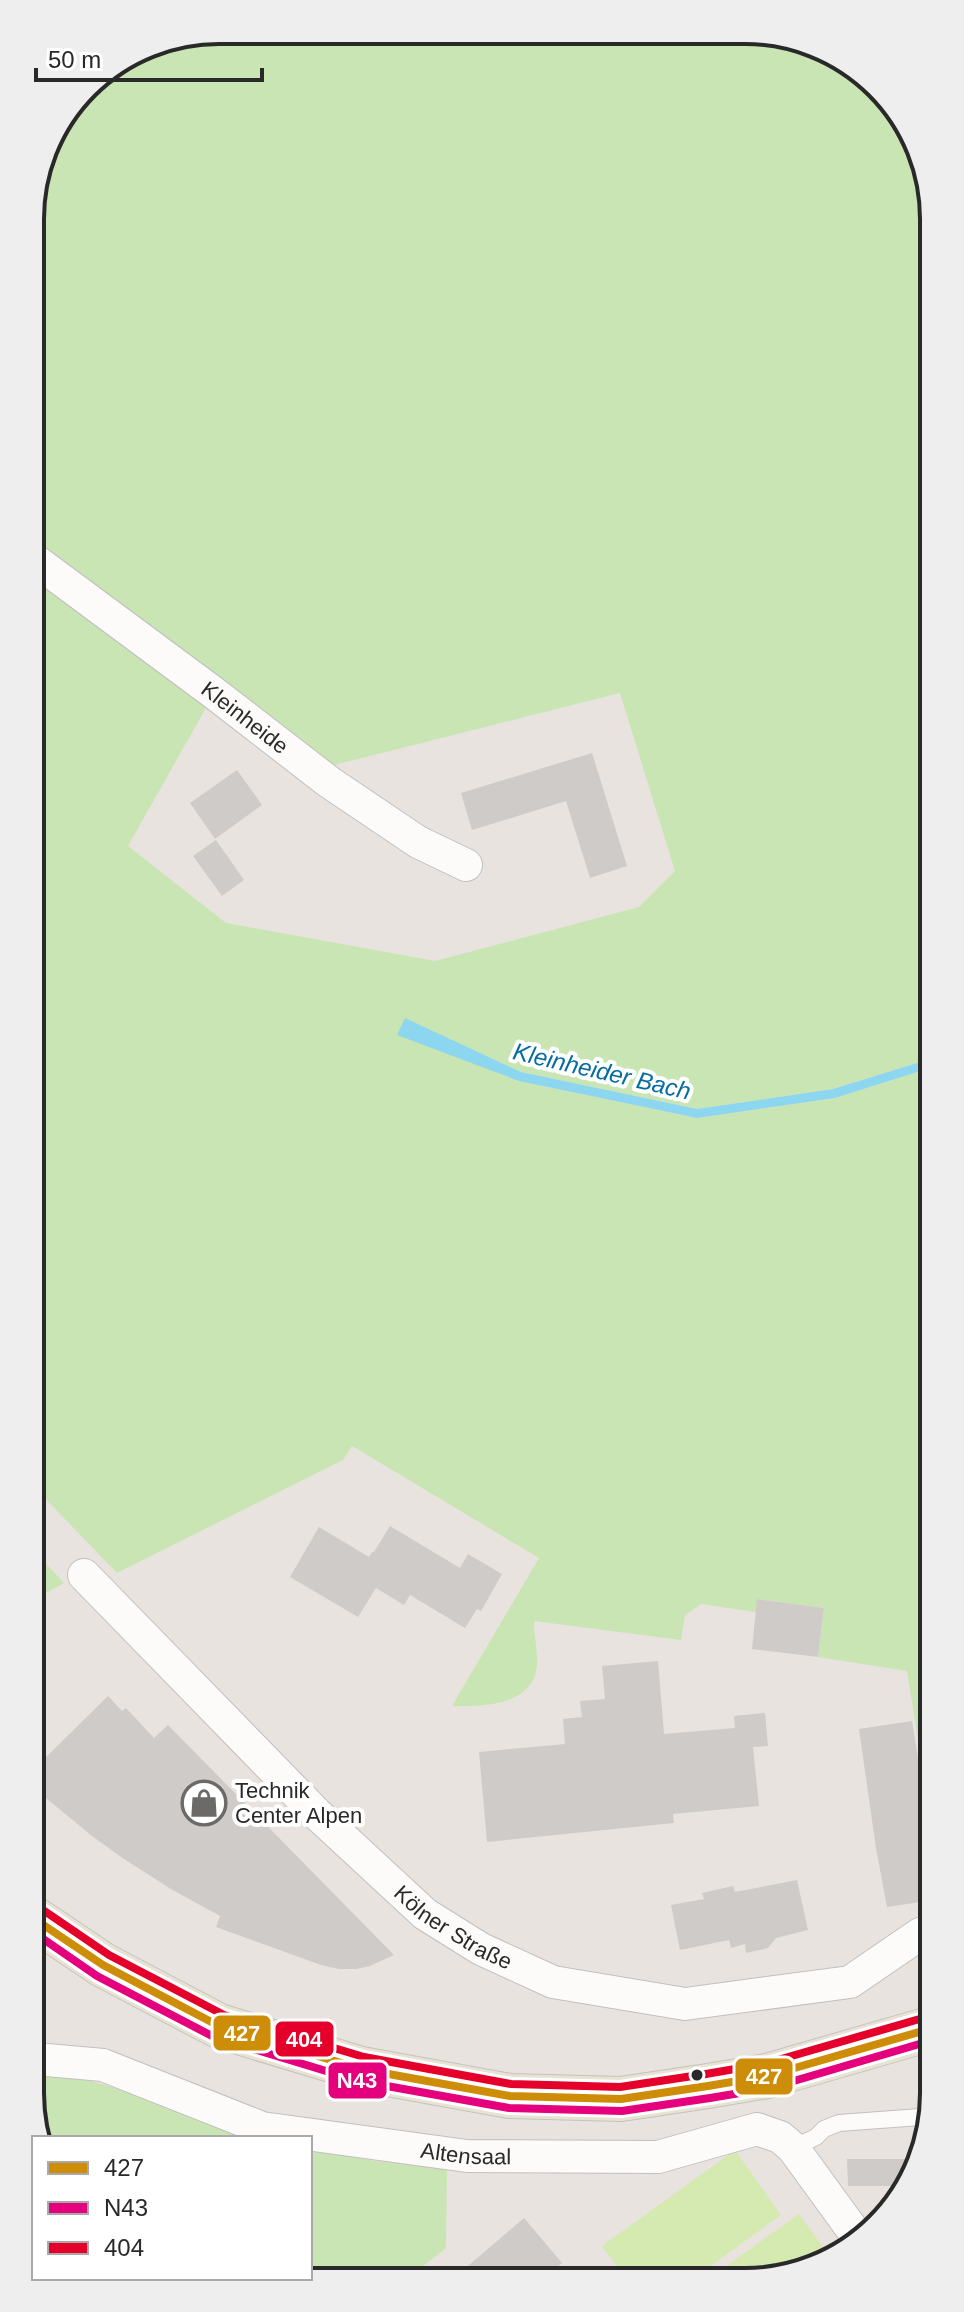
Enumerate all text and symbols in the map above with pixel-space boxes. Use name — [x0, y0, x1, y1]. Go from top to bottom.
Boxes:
scale bar — [36, 32, 262, 82]
text: 50 m — [48, 46, 101, 73]
street label: Kleinheide — [197, 676, 293, 758]
water label: Kleinheider Bach — [511, 1037, 693, 1105]
place label: Technik Center Alpen — [235, 1778, 362, 1828]
shop icon: Technik Center Alpen — [180, 1779, 228, 1827]
street label: Kölner Straße — [389, 1880, 516, 1974]
line badge: 427 — [212, 2014, 272, 2052]
line badge: 404 — [274, 2020, 335, 2058]
text: 427 — [224, 2021, 260, 2046]
text: 404 — [286, 2027, 323, 2052]
line badge: 427 — [734, 2057, 794, 2096]
line badge: N43 — [327, 2061, 388, 2100]
text: 427 — [746, 2064, 782, 2089]
unlabelled marker — [689, 2067, 705, 2083]
text: N43 — [337, 2068, 377, 2093]
legend — [32, 2136, 312, 2280]
street label: Altensaal — [419, 2137, 511, 2169]
text: 427 — [104, 2154, 144, 2181]
text: N43 — [104, 2194, 148, 2221]
text: 404 — [104, 2234, 144, 2261]

